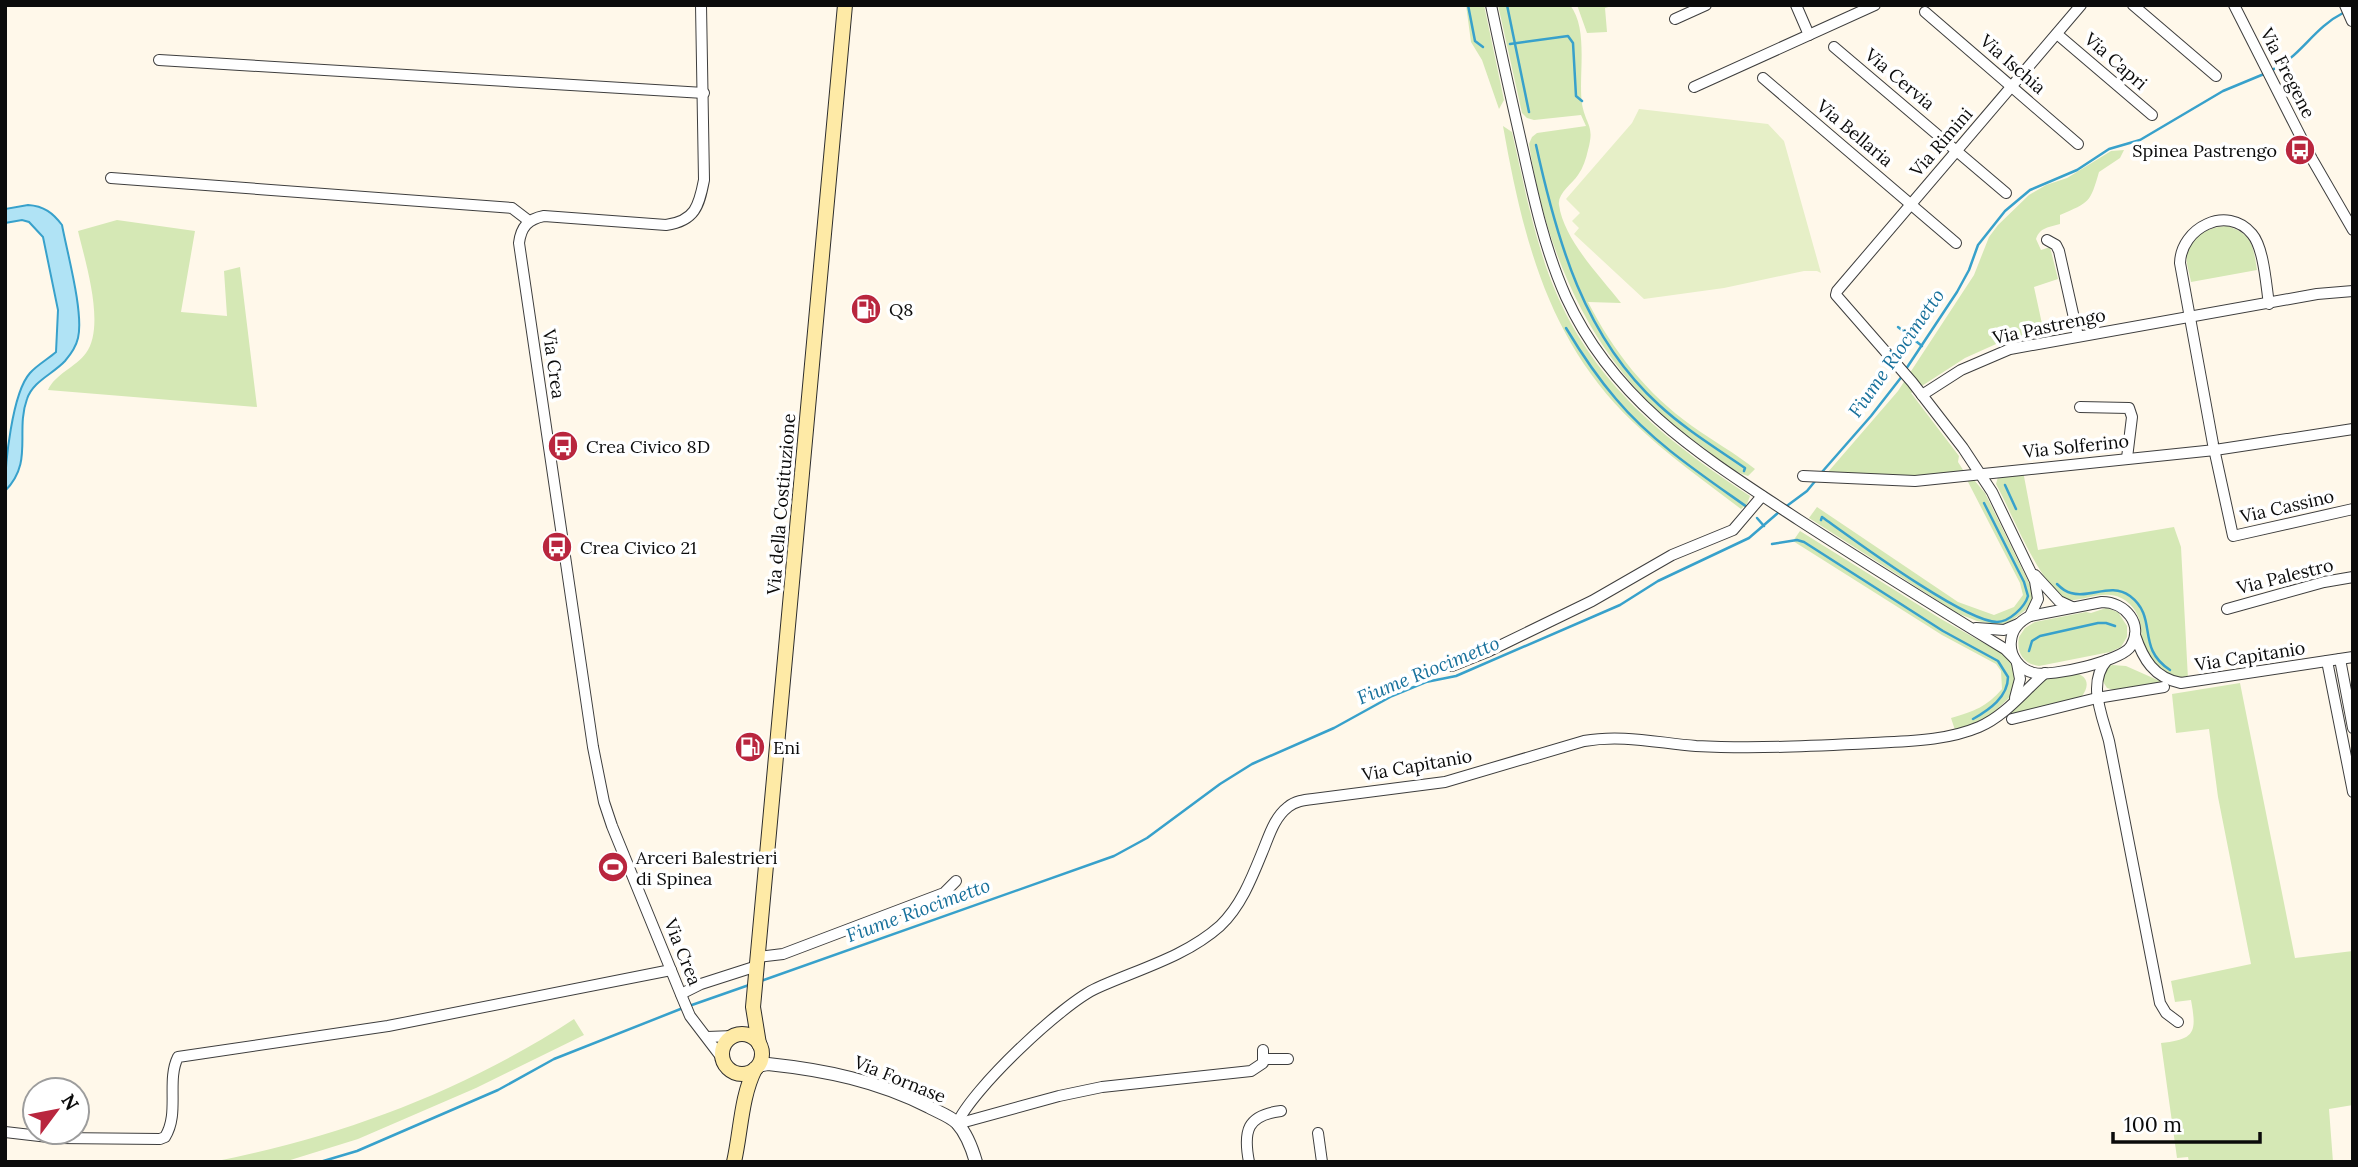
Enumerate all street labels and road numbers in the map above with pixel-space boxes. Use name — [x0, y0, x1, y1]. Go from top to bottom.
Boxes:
street label: Via Fregene — [2255, 23, 2321, 122]
street label: Via Capri — [2079, 27, 2152, 95]
street label: Via Ischia — [1975, 29, 2051, 99]
street label: Via Cervia — [1860, 42, 1940, 115]
street label: Via Bellaria — [1811, 94, 1898, 172]
street label: Via Rimini — [1904, 103, 1977, 182]
street label: Via Pastrengo — [1990, 303, 2107, 349]
street label: Via Crea — [538, 327, 570, 400]
street label: Via della Costituzione — [762, 412, 800, 597]
street label: Via Solferino — [2021, 429, 2130, 463]
street label: Via Cassino — [2237, 484, 2336, 528]
street label: Via Palestro — [2233, 553, 2336, 599]
street label: Via Capitanio — [2192, 636, 2307, 676]
street label: Via Capitanio — [1359, 744, 1474, 786]
street label: Via Crea — [659, 914, 707, 989]
street label: Via Fornase — [850, 1050, 949, 1108]

